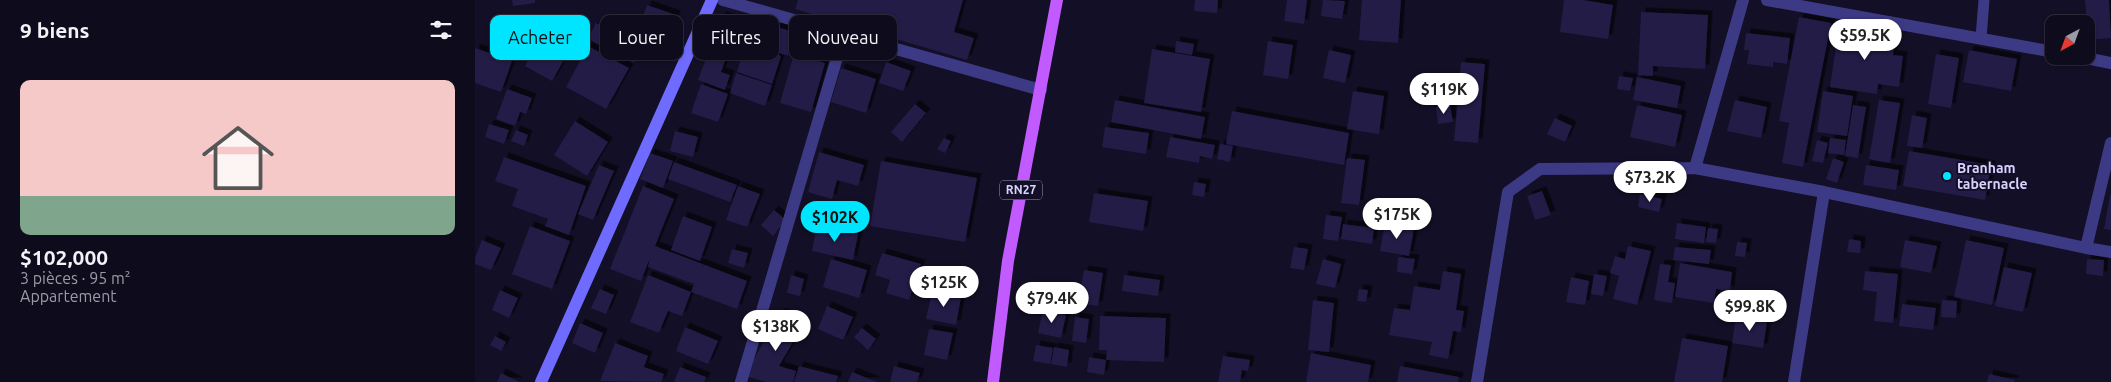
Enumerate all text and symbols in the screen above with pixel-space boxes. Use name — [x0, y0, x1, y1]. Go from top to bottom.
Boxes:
chip: Acheter — [490, 15, 590, 60]
chip: Louer — [600, 15, 683, 60]
chip: Filtres — [693, 15, 779, 60]
chip: Nouveau — [789, 15, 897, 60]
north arrow — [2045, 15, 2095, 65]
map controls — [2045, 15, 2095, 65]
icon: filters — [427, 16, 455, 44]
text: 9 biens — [20, 18, 90, 42]
pin: $59.5K — [1824, 18, 1906, 61]
text: $59.5K — [1840, 26, 1890, 44]
pin: $119K — [1409, 72, 1479, 115]
text: $119K — [1421, 80, 1467, 98]
icon: home — [193, 113, 283, 203]
pin: $73.2K — [1609, 160, 1691, 203]
place label: Branham tabernacle — [1957, 160, 2028, 192]
text: $73.2K — [1625, 168, 1675, 186]
marker: Branham tabernacle — [1941, 170, 1953, 182]
road number: RN27 — [1000, 180, 1042, 200]
pin: $175K — [1362, 198, 1432, 240]
pin: $102K — [800, 200, 870, 243]
text: $175K — [1374, 205, 1420, 223]
text: $102K — [812, 208, 858, 226]
text: $102,000 — [20, 245, 108, 269]
pin: $125K — [909, 266, 979, 308]
text: 3 pièces · 95 m² — [20, 269, 130, 287]
text: $125K — [921, 273, 967, 291]
pin: $79.4K — [1011, 282, 1093, 324]
text: Appartement — [20, 287, 117, 305]
text: $79.4K — [1027, 289, 1077, 307]
pin: $99.8K — [1709, 290, 1791, 332]
text: $99.8K — [1725, 297, 1775, 315]
pin: $138K — [741, 310, 811, 352]
text: $138K — [753, 317, 799, 335]

